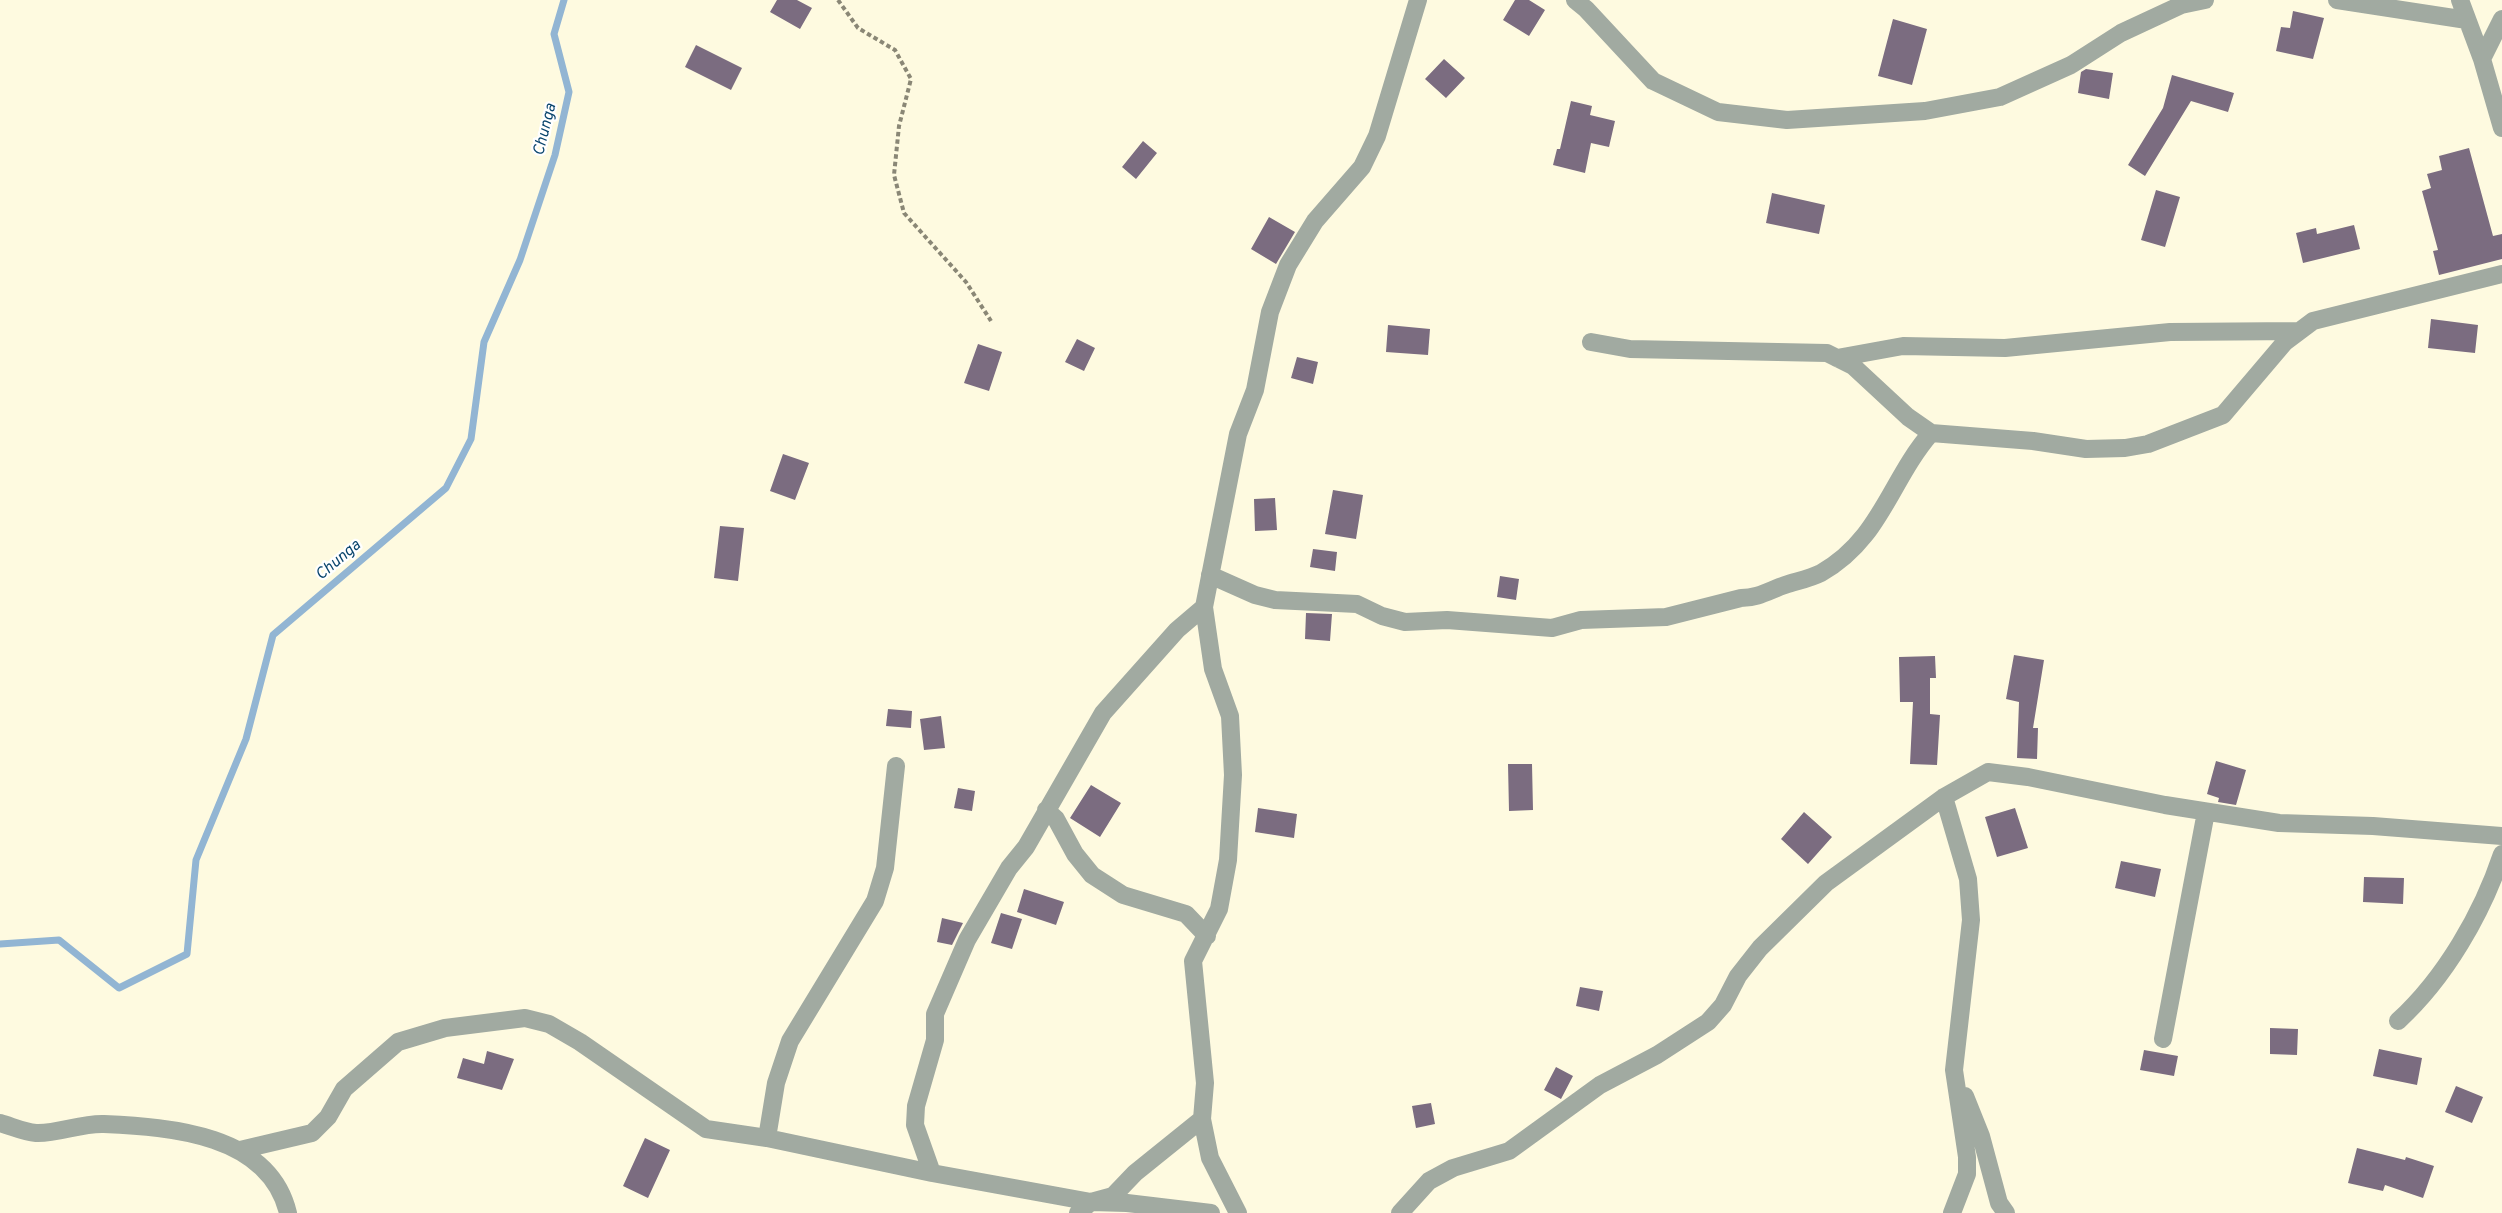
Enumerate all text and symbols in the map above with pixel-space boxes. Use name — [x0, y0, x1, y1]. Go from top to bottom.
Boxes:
water label: Chunga — [530, 102, 562, 158]
water label: Chunga — [313, 537, 365, 585]

